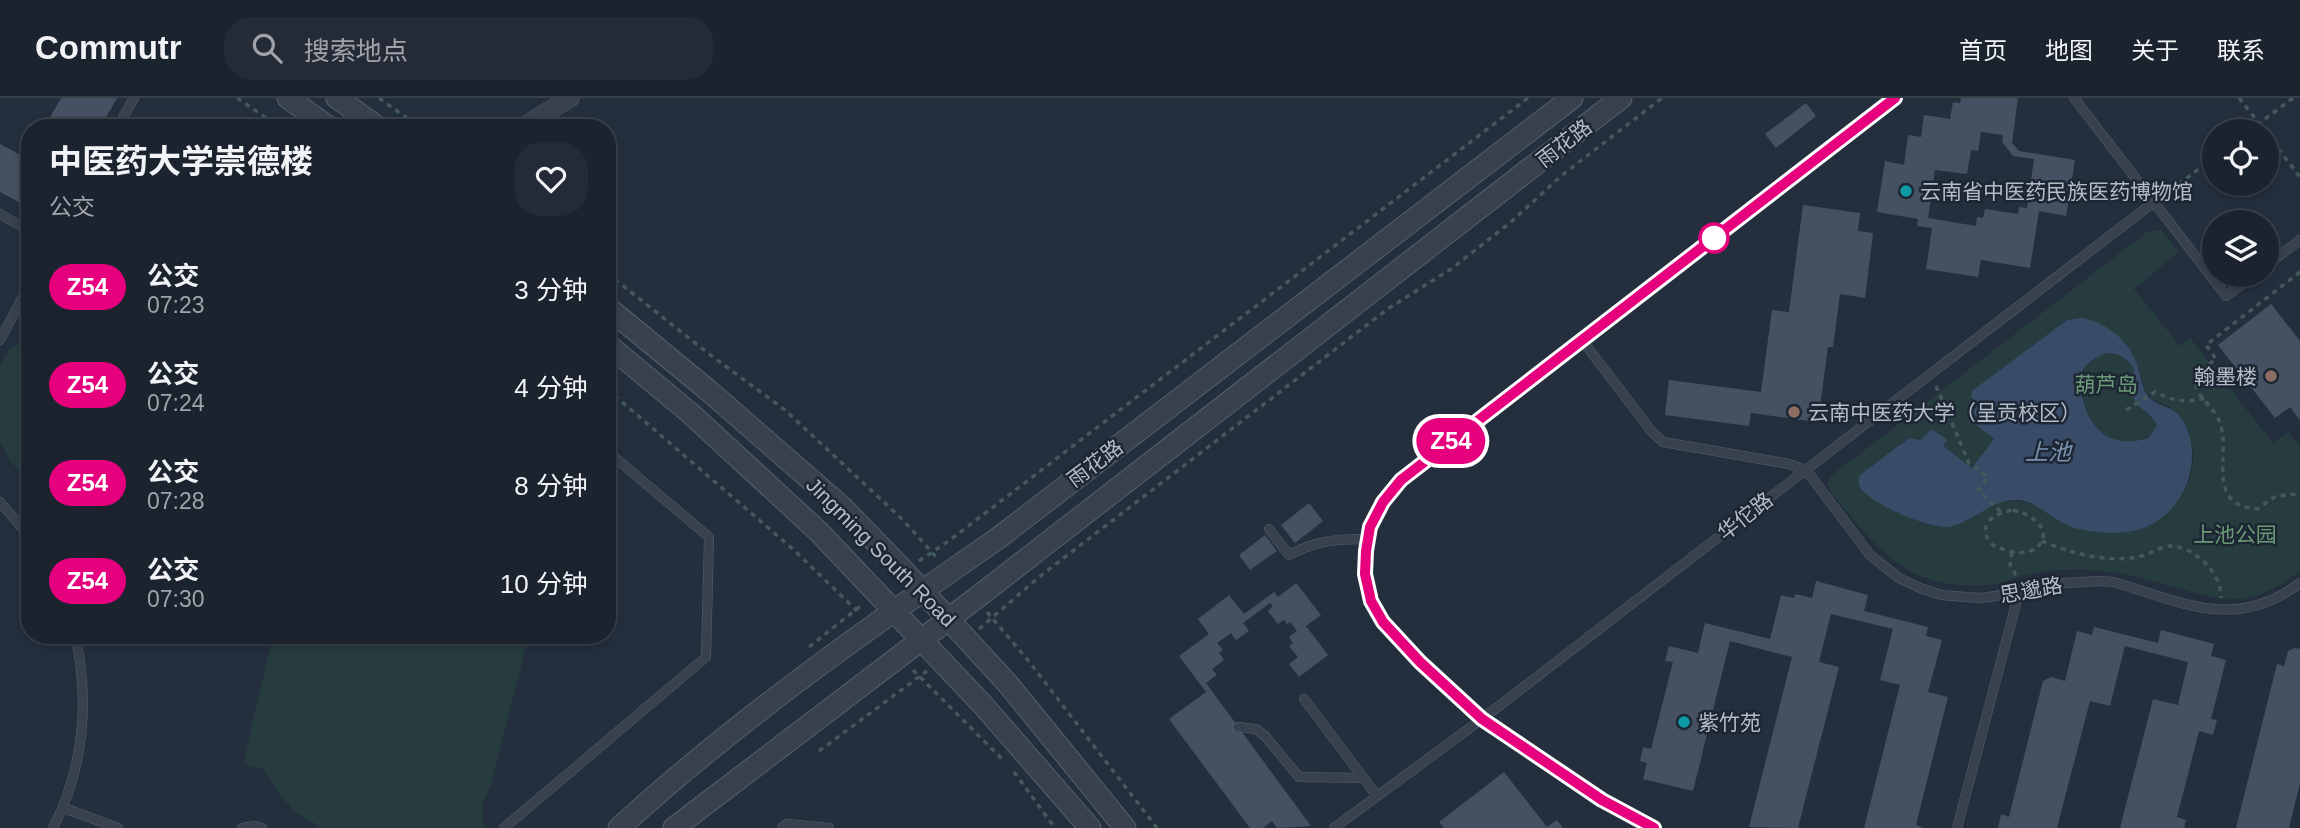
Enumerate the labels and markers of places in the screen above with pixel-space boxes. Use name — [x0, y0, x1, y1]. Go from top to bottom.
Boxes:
place label: 云南省中医药民族医药博物馆 — [1920, 180, 2193, 203]
marker: 云南省中医药民族医药博物馆 — [1898, 183, 1914, 199]
unlabelled marker — [1699, 223, 1729, 253]
place label: 翰墨楼 — [2194, 365, 2257, 388]
marker: 翰墨楼 — [2263, 368, 2279, 384]
place label: 云南中医药大学（呈贡校区） — [1808, 401, 2081, 424]
marker: 云南中医药大学（呈贡校区） — [1786, 404, 1802, 420]
place label: 紫竹苑 — [1698, 711, 1761, 734]
marker: 紫竹苑 — [1676, 714, 1692, 730]

